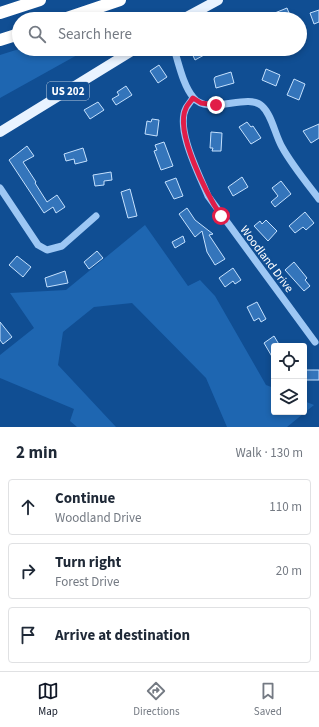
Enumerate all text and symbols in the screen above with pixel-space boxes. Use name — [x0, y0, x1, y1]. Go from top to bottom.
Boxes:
search box — [12, 12, 307, 56]
icon: search — [26, 23, 48, 45]
text: Search here — [58, 24, 132, 45]
road number: US 202 — [47, 82, 89, 100]
route end — [207, 96, 225, 114]
route start — [212, 207, 230, 225]
street label: Woodland Drive — [236, 222, 297, 296]
map controls — [271, 343, 307, 415]
button: locate — [271, 343, 307, 379]
button: layers — [271, 379, 307, 415]
text: 2 min — [16, 441, 57, 465]
text: Walk · 130 m — [235, 444, 303, 462]
text: Continue — [55, 488, 115, 509]
icon: ahead — [17, 496, 39, 518]
text: 110 m — [269, 498, 302, 516]
text: Woodland Drive — [55, 509, 142, 527]
text: Turn right — [55, 552, 121, 573]
icon: right — [17, 560, 39, 582]
text: 20 m — [276, 562, 302, 580]
text: Forest Drive — [55, 573, 119, 591]
icon: arrive — [17, 624, 39, 646]
text: Arrive at destination — [55, 625, 190, 646]
tab: Map — [37, 680, 59, 719]
tab: Directions — [133, 680, 180, 719]
tab: Saved — [254, 680, 282, 719]

